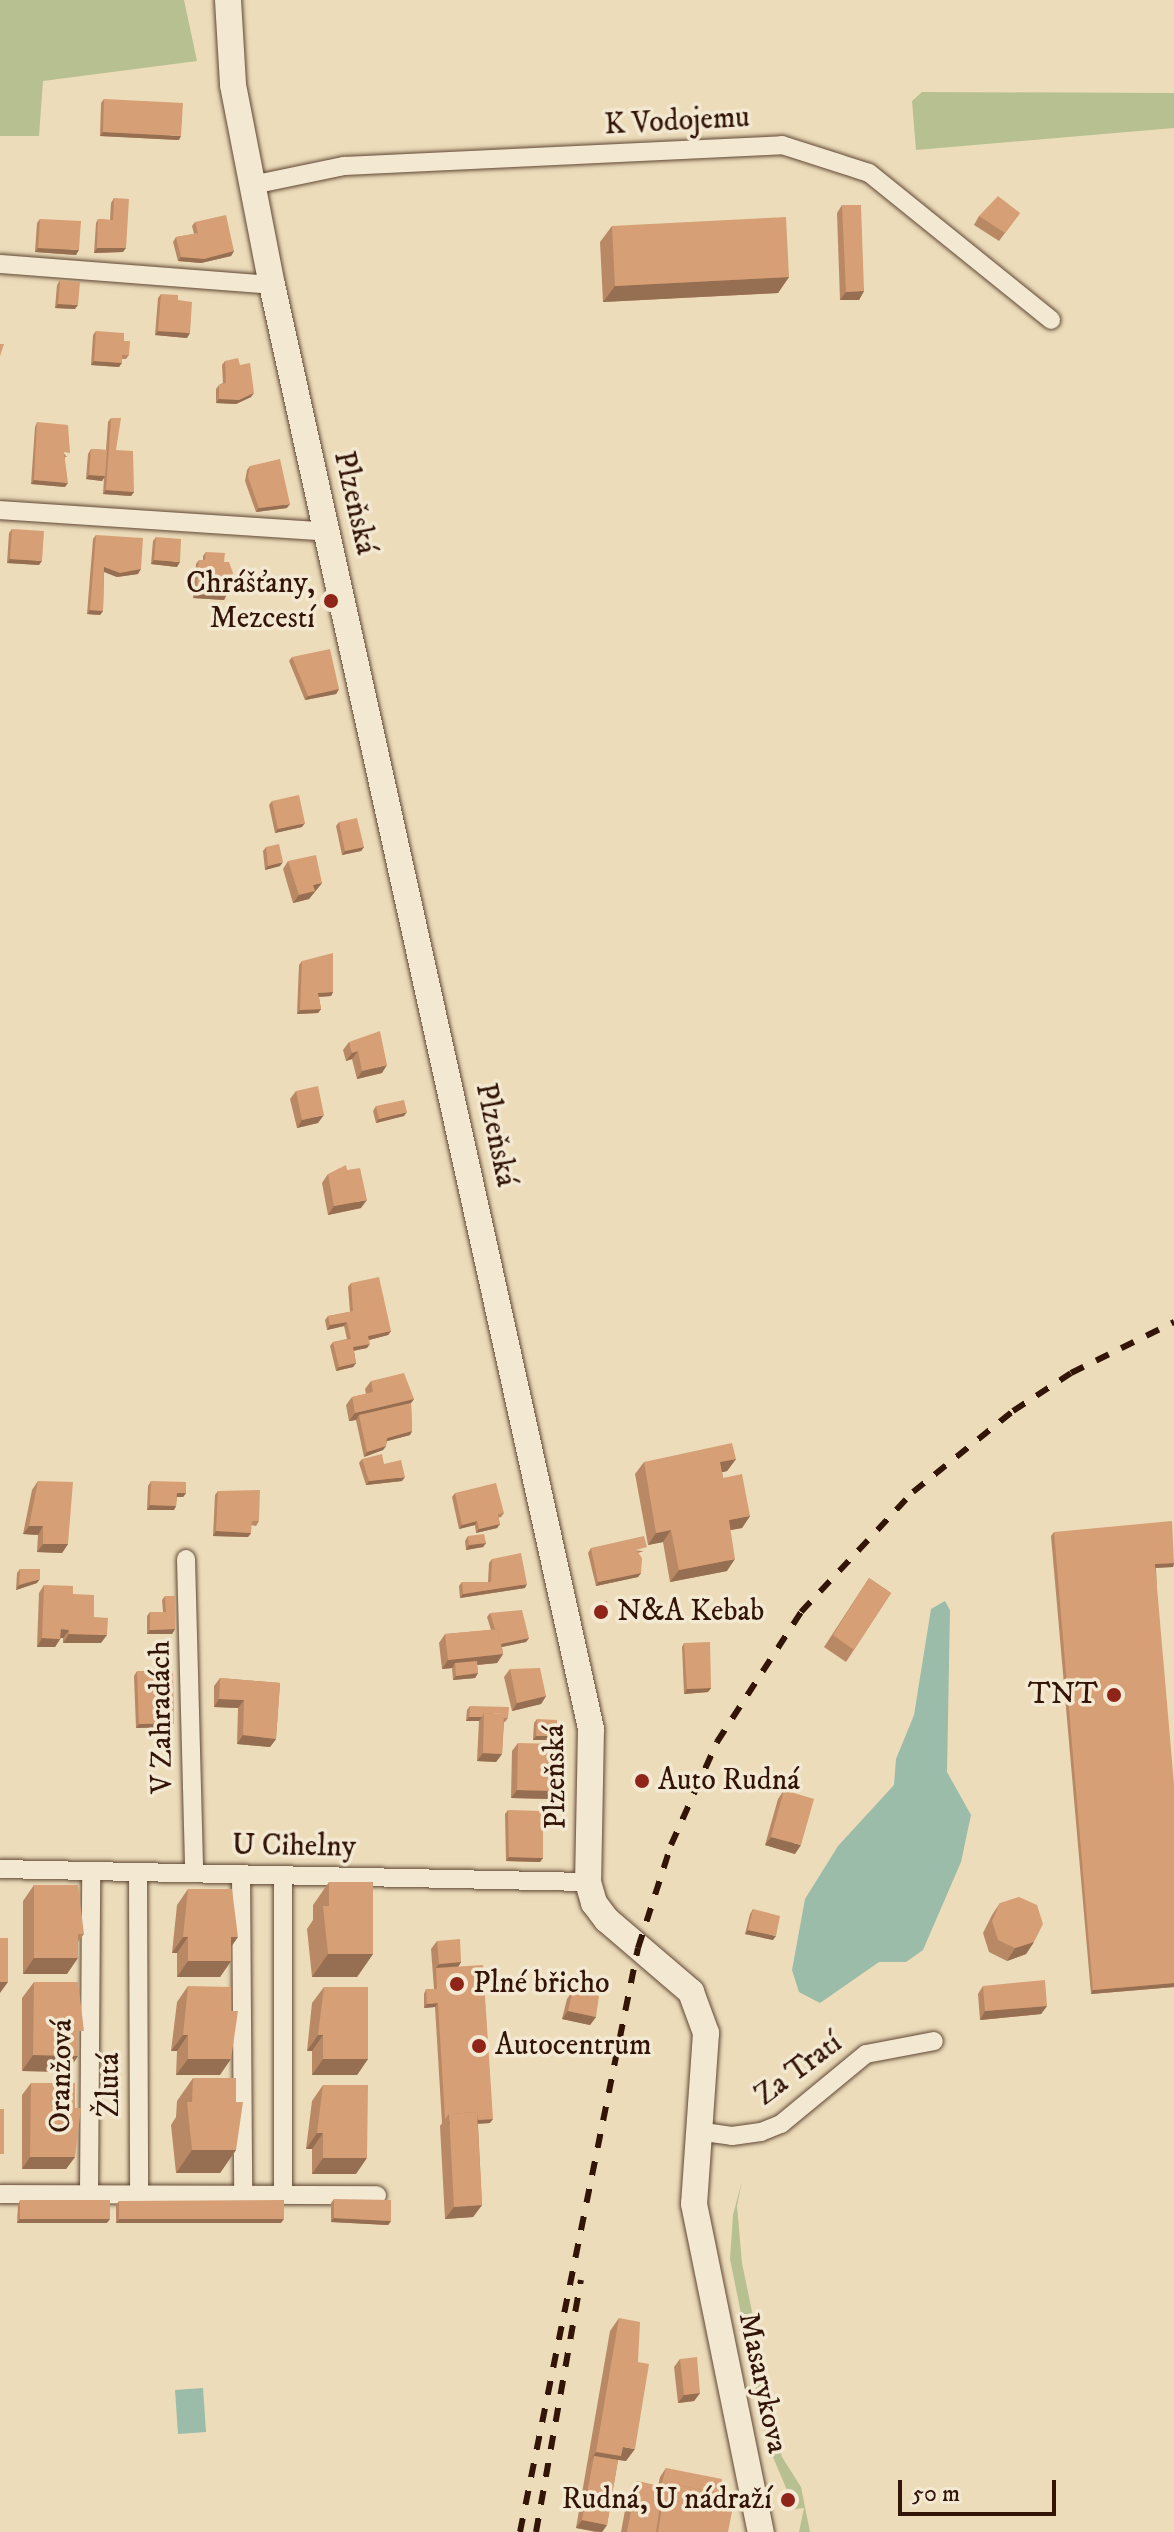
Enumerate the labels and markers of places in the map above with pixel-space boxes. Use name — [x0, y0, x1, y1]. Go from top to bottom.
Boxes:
place label: Chrášťany, Mezcestí — [186, 566, 315, 636]
marker: Chrášťany, Mezcestí — [322, 592, 340, 610]
place label: N&A Kebab — [617, 1594, 764, 1630]
marker: N&A Kebab — [592, 1603, 610, 1621]
place label: TNT — [1028, 1677, 1098, 1713]
marker: TNT — [1105, 1686, 1123, 1704]
place label: Auto Rudná — [658, 1763, 800, 1799]
marker: Auto Rudná — [633, 1772, 651, 1790]
place label: Plné břicho — [473, 1966, 610, 2002]
marker: Plné břicho — [448, 1975, 466, 1993]
place label: Autocentrum — [495, 2028, 651, 2064]
marker: Autocentrum — [470, 2037, 488, 2055]
place label: Rudná, U nádraží — [562, 2482, 772, 2518]
marker: Rudná, U nádraží — [779, 2491, 797, 2509]

